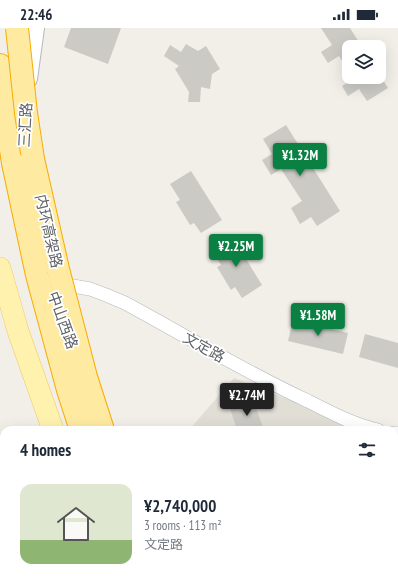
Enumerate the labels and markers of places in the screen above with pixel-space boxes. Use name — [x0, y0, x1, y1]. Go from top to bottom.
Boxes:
pin: ¥1.32M — [267, 143, 333, 177]
pin: ¥2.25M — [203, 234, 269, 268]
pin: ¥1.58M — [285, 303, 351, 337]
pin: ¥2.74M — [214, 383, 280, 417]

